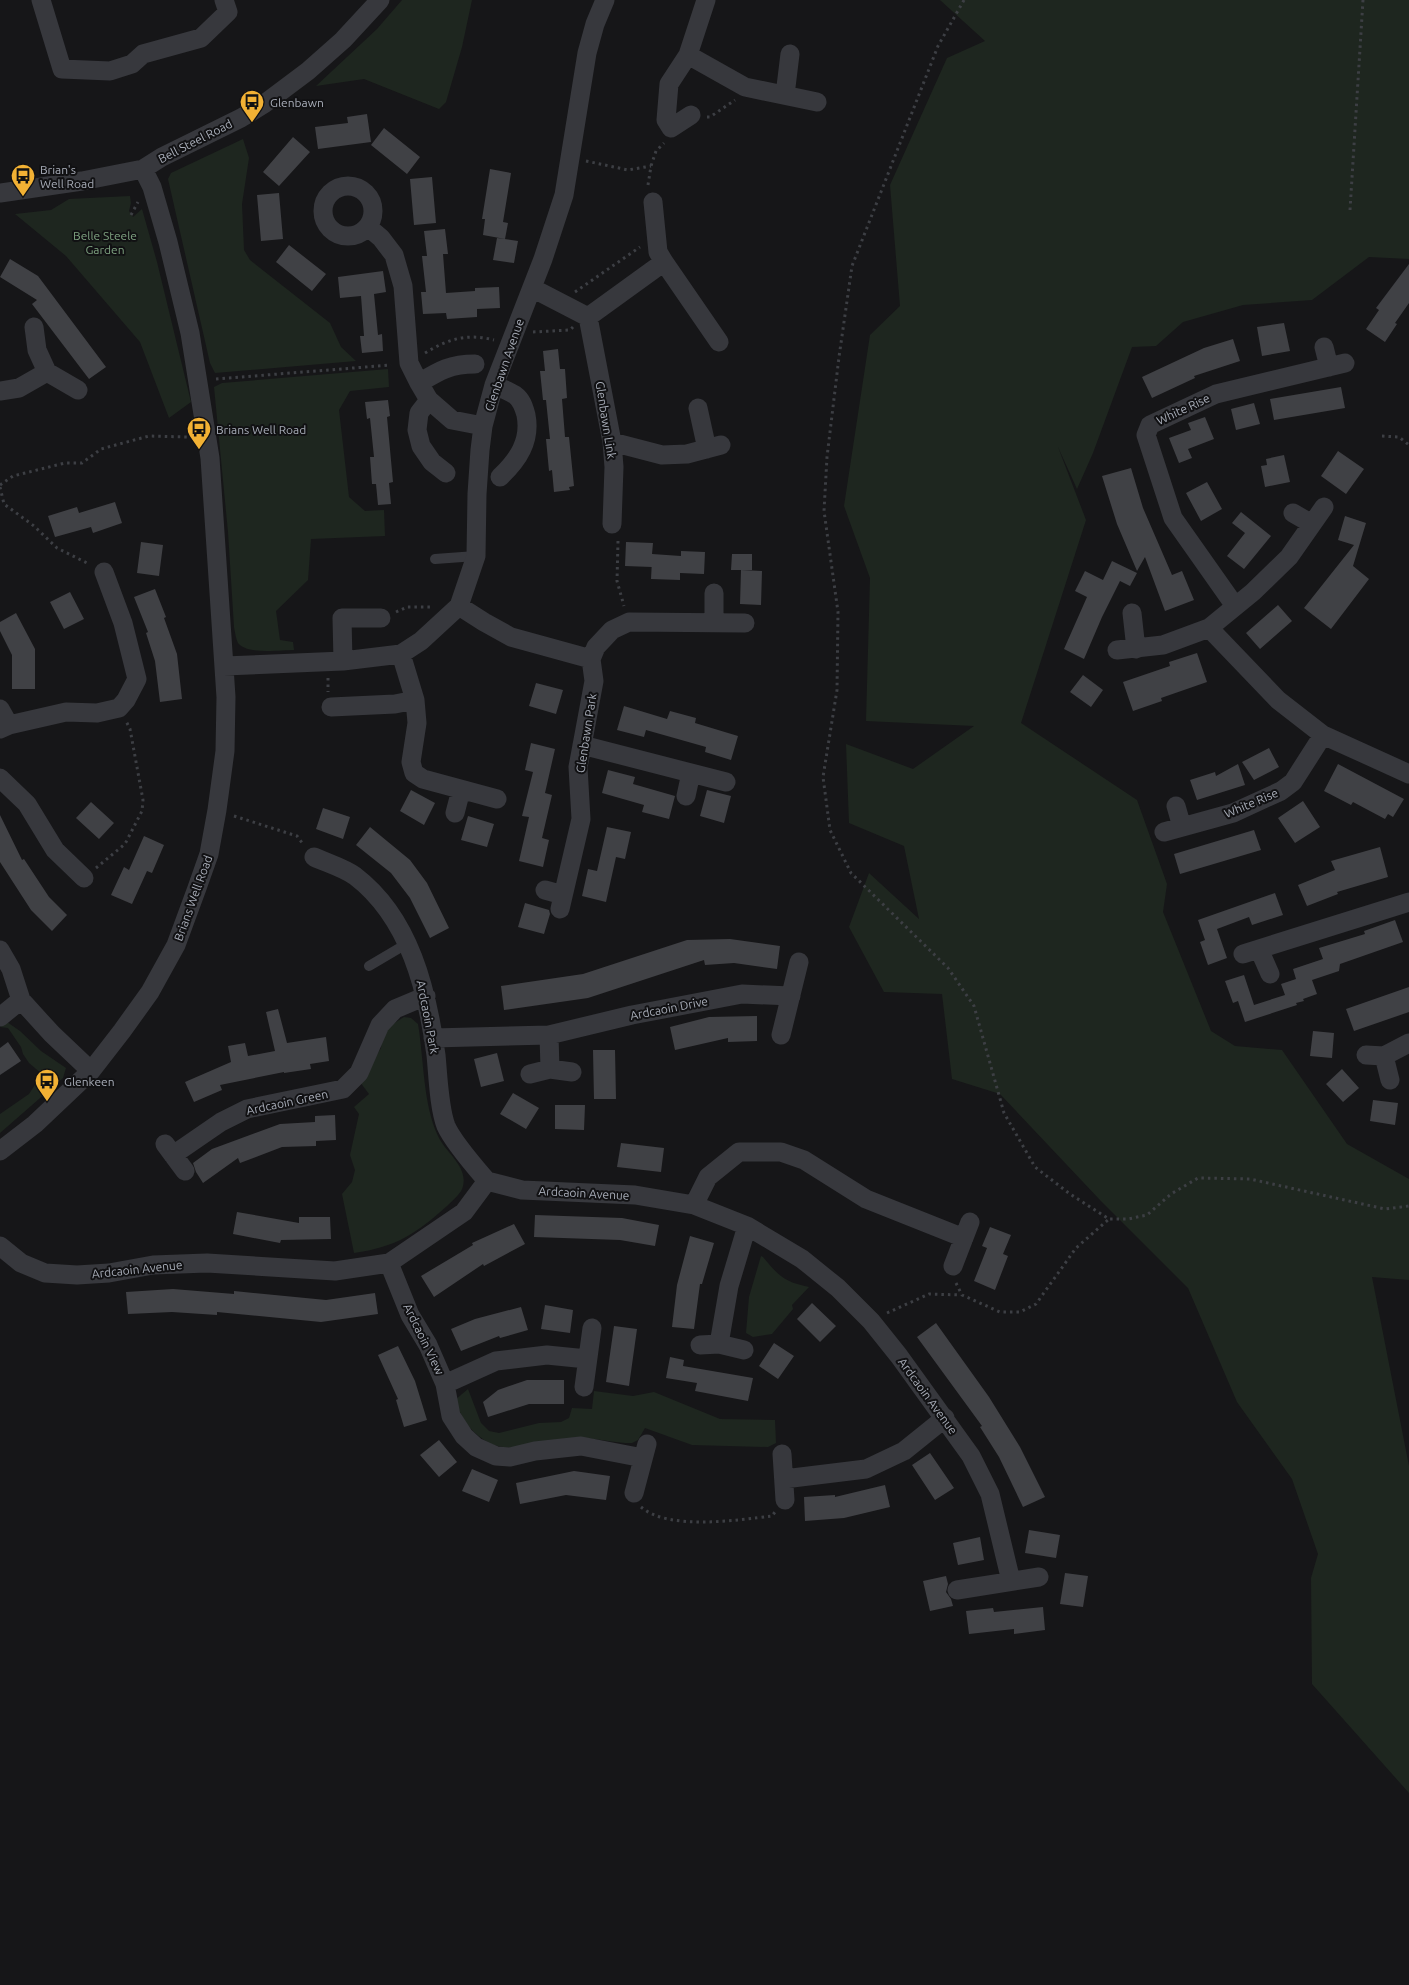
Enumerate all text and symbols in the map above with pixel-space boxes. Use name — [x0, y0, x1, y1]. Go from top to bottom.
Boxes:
bus stop icon: Glenbawn — [239, 89, 265, 123]
place label: Glenbawn — [270, 96, 324, 109]
street label: Bell Steel Road — [156, 117, 234, 165]
bus stop icon: Brian's Well Road — [10, 163, 36, 197]
place label: Brian's Well Road — [40, 163, 94, 190]
park label: Belle Steele Garden — [73, 229, 137, 256]
street label: Glenbawn Avenue — [482, 317, 526, 413]
street label: Glenbawn Link — [593, 380, 619, 460]
street label: White Rise — [1154, 391, 1212, 427]
bus stop icon: Brians Well Road — [186, 416, 212, 450]
place label: Brians Well Road — [216, 423, 306, 436]
street label: Glenbawn Park — [573, 692, 599, 774]
street label: White Rise — [1222, 786, 1280, 820]
street label: Brians Well Road — [171, 853, 215, 943]
street label: Ardcaoin Park — [415, 979, 441, 1055]
street label: Ardcaoin Drive — [629, 994, 709, 1022]
bus stop icon: Glenkeen — [34, 1068, 60, 1102]
place label: Glenkeen — [64, 1075, 115, 1088]
street label: Ardcaoin Green — [245, 1087, 329, 1117]
street label: Ardcaoin Avenue — [538, 1184, 630, 1202]
street label: Ardcaoin Avenue — [91, 1258, 183, 1280]
street label: Ardcaoin View — [401, 1301, 447, 1377]
street label: Ardcaoin Avenue — [896, 1355, 960, 1437]

